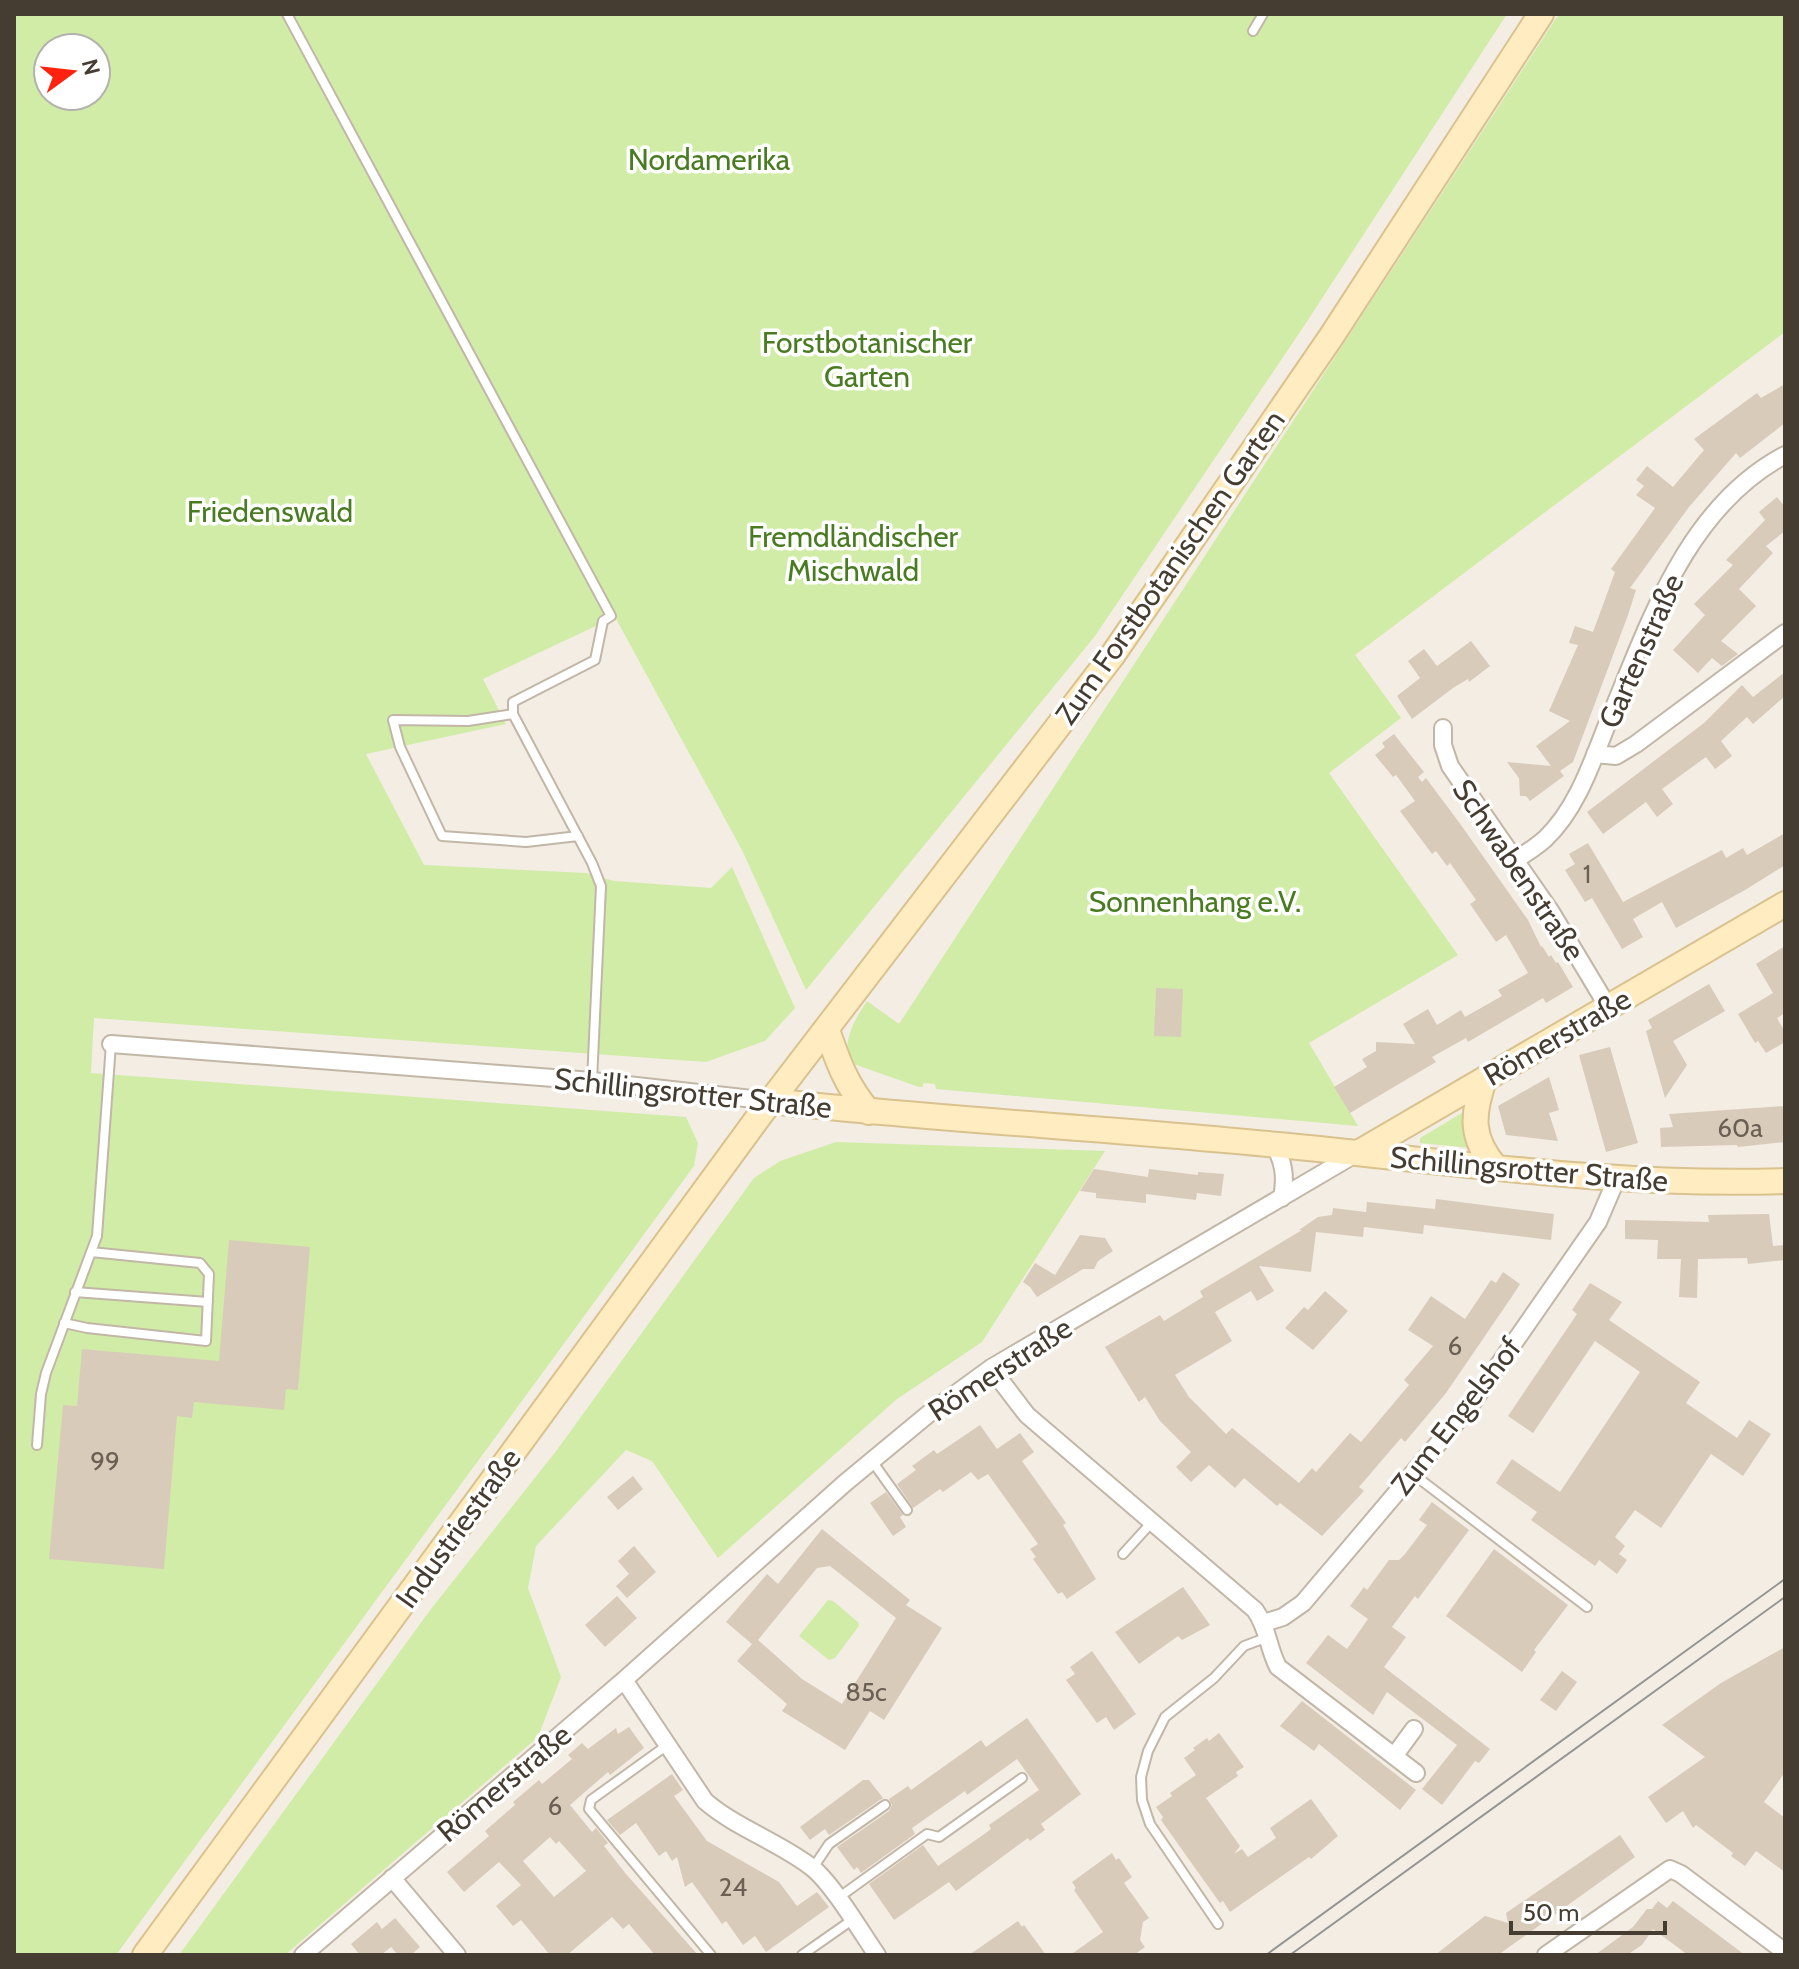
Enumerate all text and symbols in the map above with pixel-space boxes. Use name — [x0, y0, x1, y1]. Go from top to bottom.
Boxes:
north arrow — [32, 32, 112, 112]
text: N — [76, 56, 106, 78]
park label: Nordamerika — [628, 141, 791, 178]
park label: Forstbotanischer Garten — [762, 324, 973, 395]
street label: Zum Forstbotanischen Garten — [1047, 403, 1293, 731]
park label: Friedenswald — [187, 493, 353, 530]
park label: Fremdländischer Mischwald — [748, 518, 959, 589]
street label: Gartenstraße — [1591, 568, 1691, 734]
street label: Schwabenstraße — [1445, 772, 1593, 968]
house number: 1 — [1583, 858, 1591, 890]
park label: Sonnenhang e.V. — [1089, 883, 1301, 920]
street label: Römerstraße — [1477, 980, 1637, 1094]
street label: Schillingsrotter Straße — [552, 1060, 834, 1126]
house number: 60a — [1717, 1112, 1763, 1144]
street label: Schillingsrotter Straße — [1388, 1138, 1670, 1200]
street label: Römerstraße — [921, 1309, 1079, 1429]
street label: Zum Engelshof — [1383, 1330, 1529, 1502]
house number: 6 — [1448, 1330, 1462, 1362]
street label: Industriestraße — [387, 1441, 529, 1615]
house number: 99 — [90, 1445, 120, 1477]
house number: 85c — [845, 1676, 887, 1708]
street label: Römerstraße — [429, 1716, 579, 1850]
house number: 6 — [548, 1790, 562, 1822]
house number: 24 — [719, 1871, 747, 1903]
scale bar — [1511, 1885, 1665, 1935]
text: 50 m — [1523, 1898, 1579, 1927]

